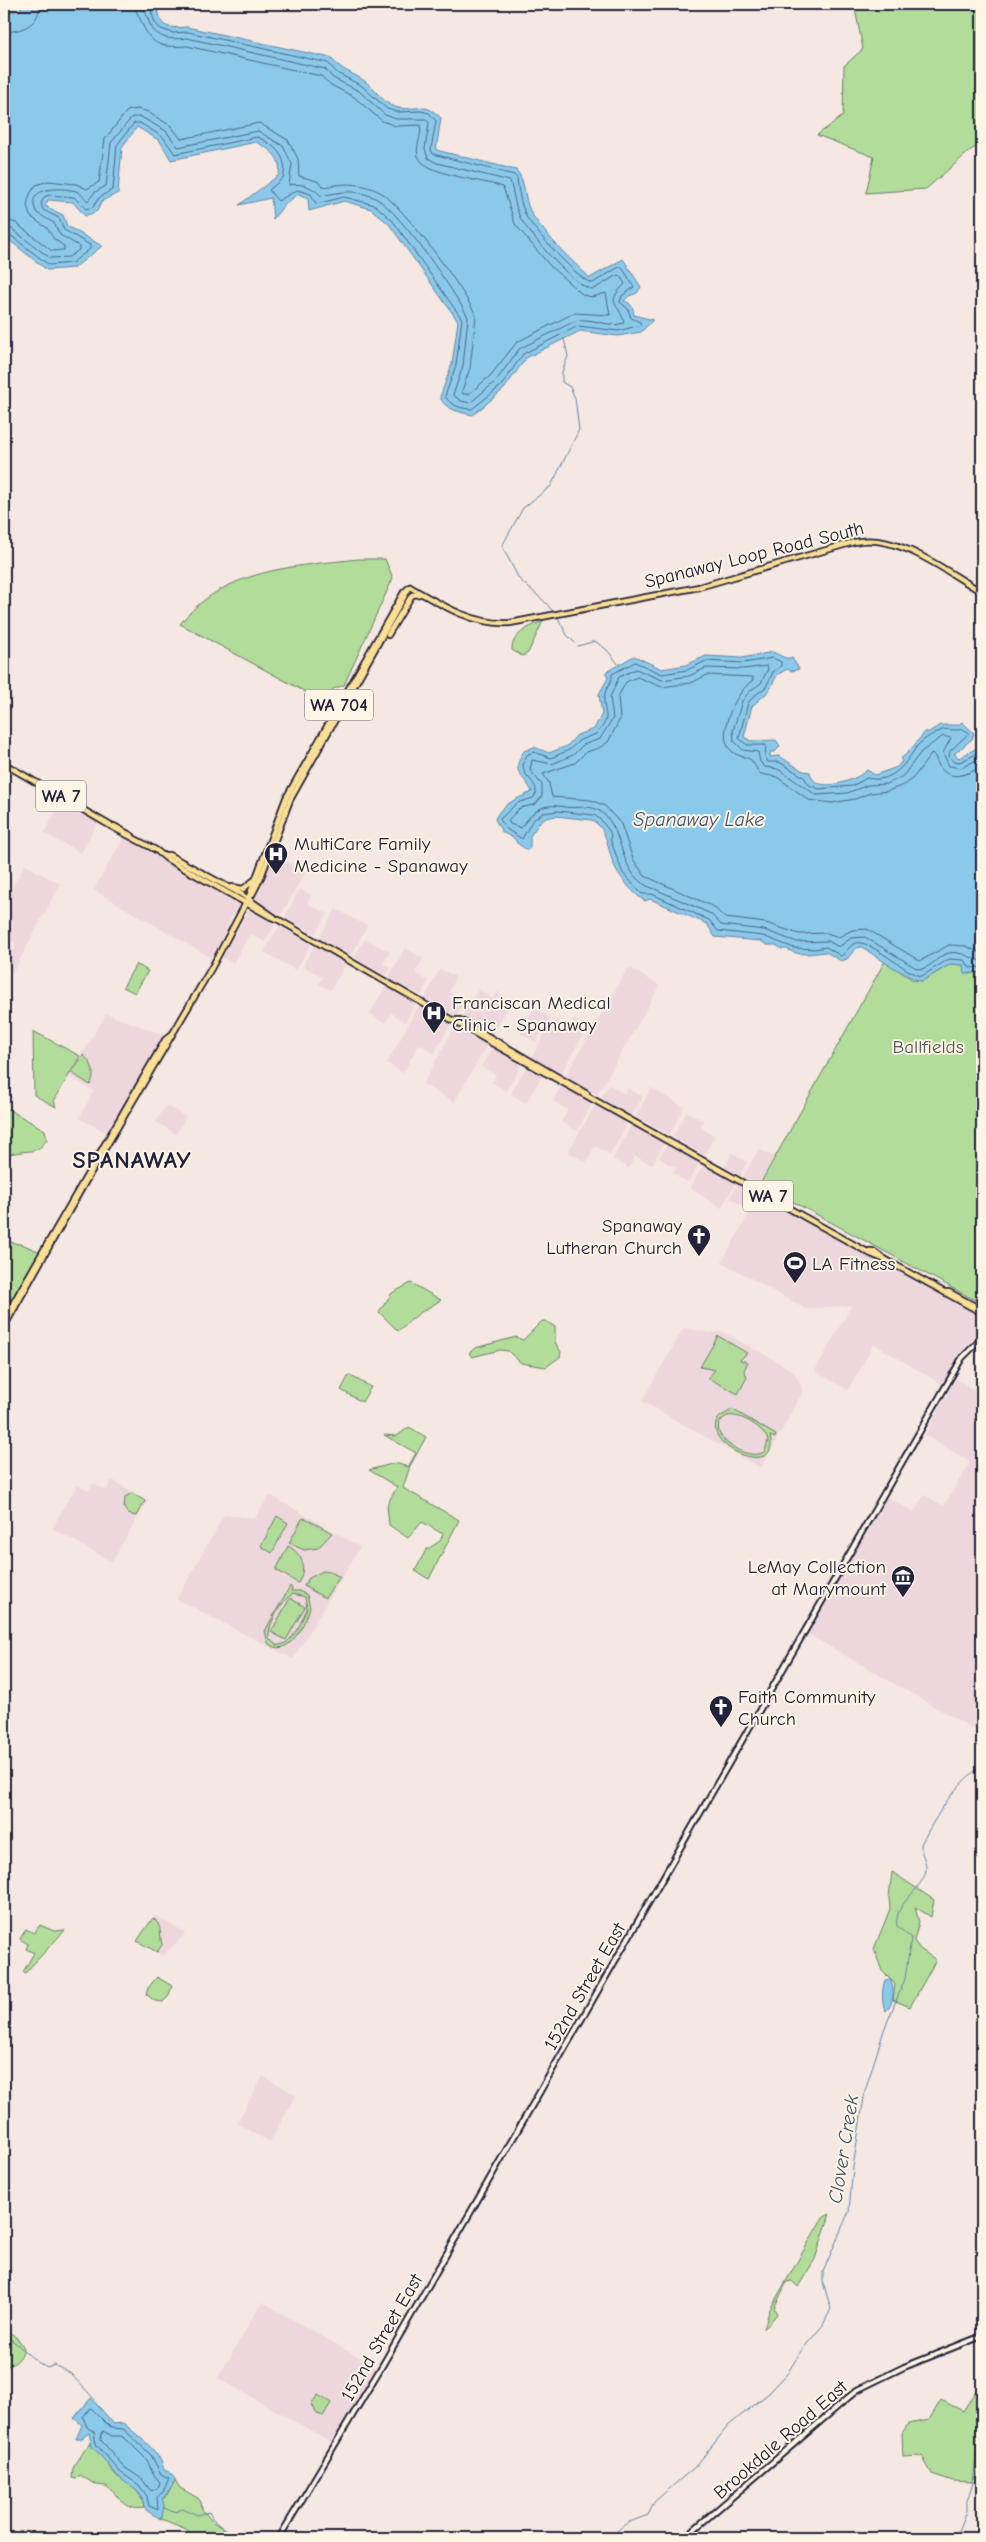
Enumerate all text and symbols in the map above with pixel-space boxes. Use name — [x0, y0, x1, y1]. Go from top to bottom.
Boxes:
street label: Spanaway Loop Road South — [642, 517, 866, 593]
road number: WA 704 — [305, 690, 373, 720]
road number: WA 7 — [36, 780, 86, 811]
water label: Spanaway Lake — [634, 808, 764, 831]
place label: MultiCare Family Medicine - Spanaway — [294, 833, 468, 877]
hospital icon: MultiCare Family Medicine - Spanaway — [263, 841, 289, 875]
place label: Franciscan Medical Clinic - Spanaway — [452, 992, 611, 1036]
hospital icon: Franciscan Medical Clinic - Spanaway — [421, 1000, 447, 1034]
park label: Ballfields — [892, 1036, 964, 1058]
district label: SPANAWAY — [73, 1146, 191, 1174]
road number: WA 7 — [743, 1180, 793, 1212]
place label: Spanaway Lutheran Church — [546, 1215, 683, 1259]
church icon: Spanaway Lutheran Church — [686, 1223, 712, 1257]
sports icon: LA Fitness — [782, 1250, 808, 1284]
place label: LA Fitness — [812, 1253, 896, 1275]
place label: LeMay Collection at Marymount — [748, 1556, 887, 1600]
museum icon: LeMay Collection at Marymount — [890, 1564, 916, 1598]
place label: Faith Community Church — [738, 1686, 876, 1730]
church icon: Faith Community Church — [708, 1694, 734, 1728]
street label: 152nd Street East — [540, 1919, 630, 2054]
water label: Clover Creek — [824, 2093, 863, 2205]
street label: 152nd Street East — [337, 2270, 427, 2405]
street label: Brookdale Road East — [709, 2375, 852, 2504]

